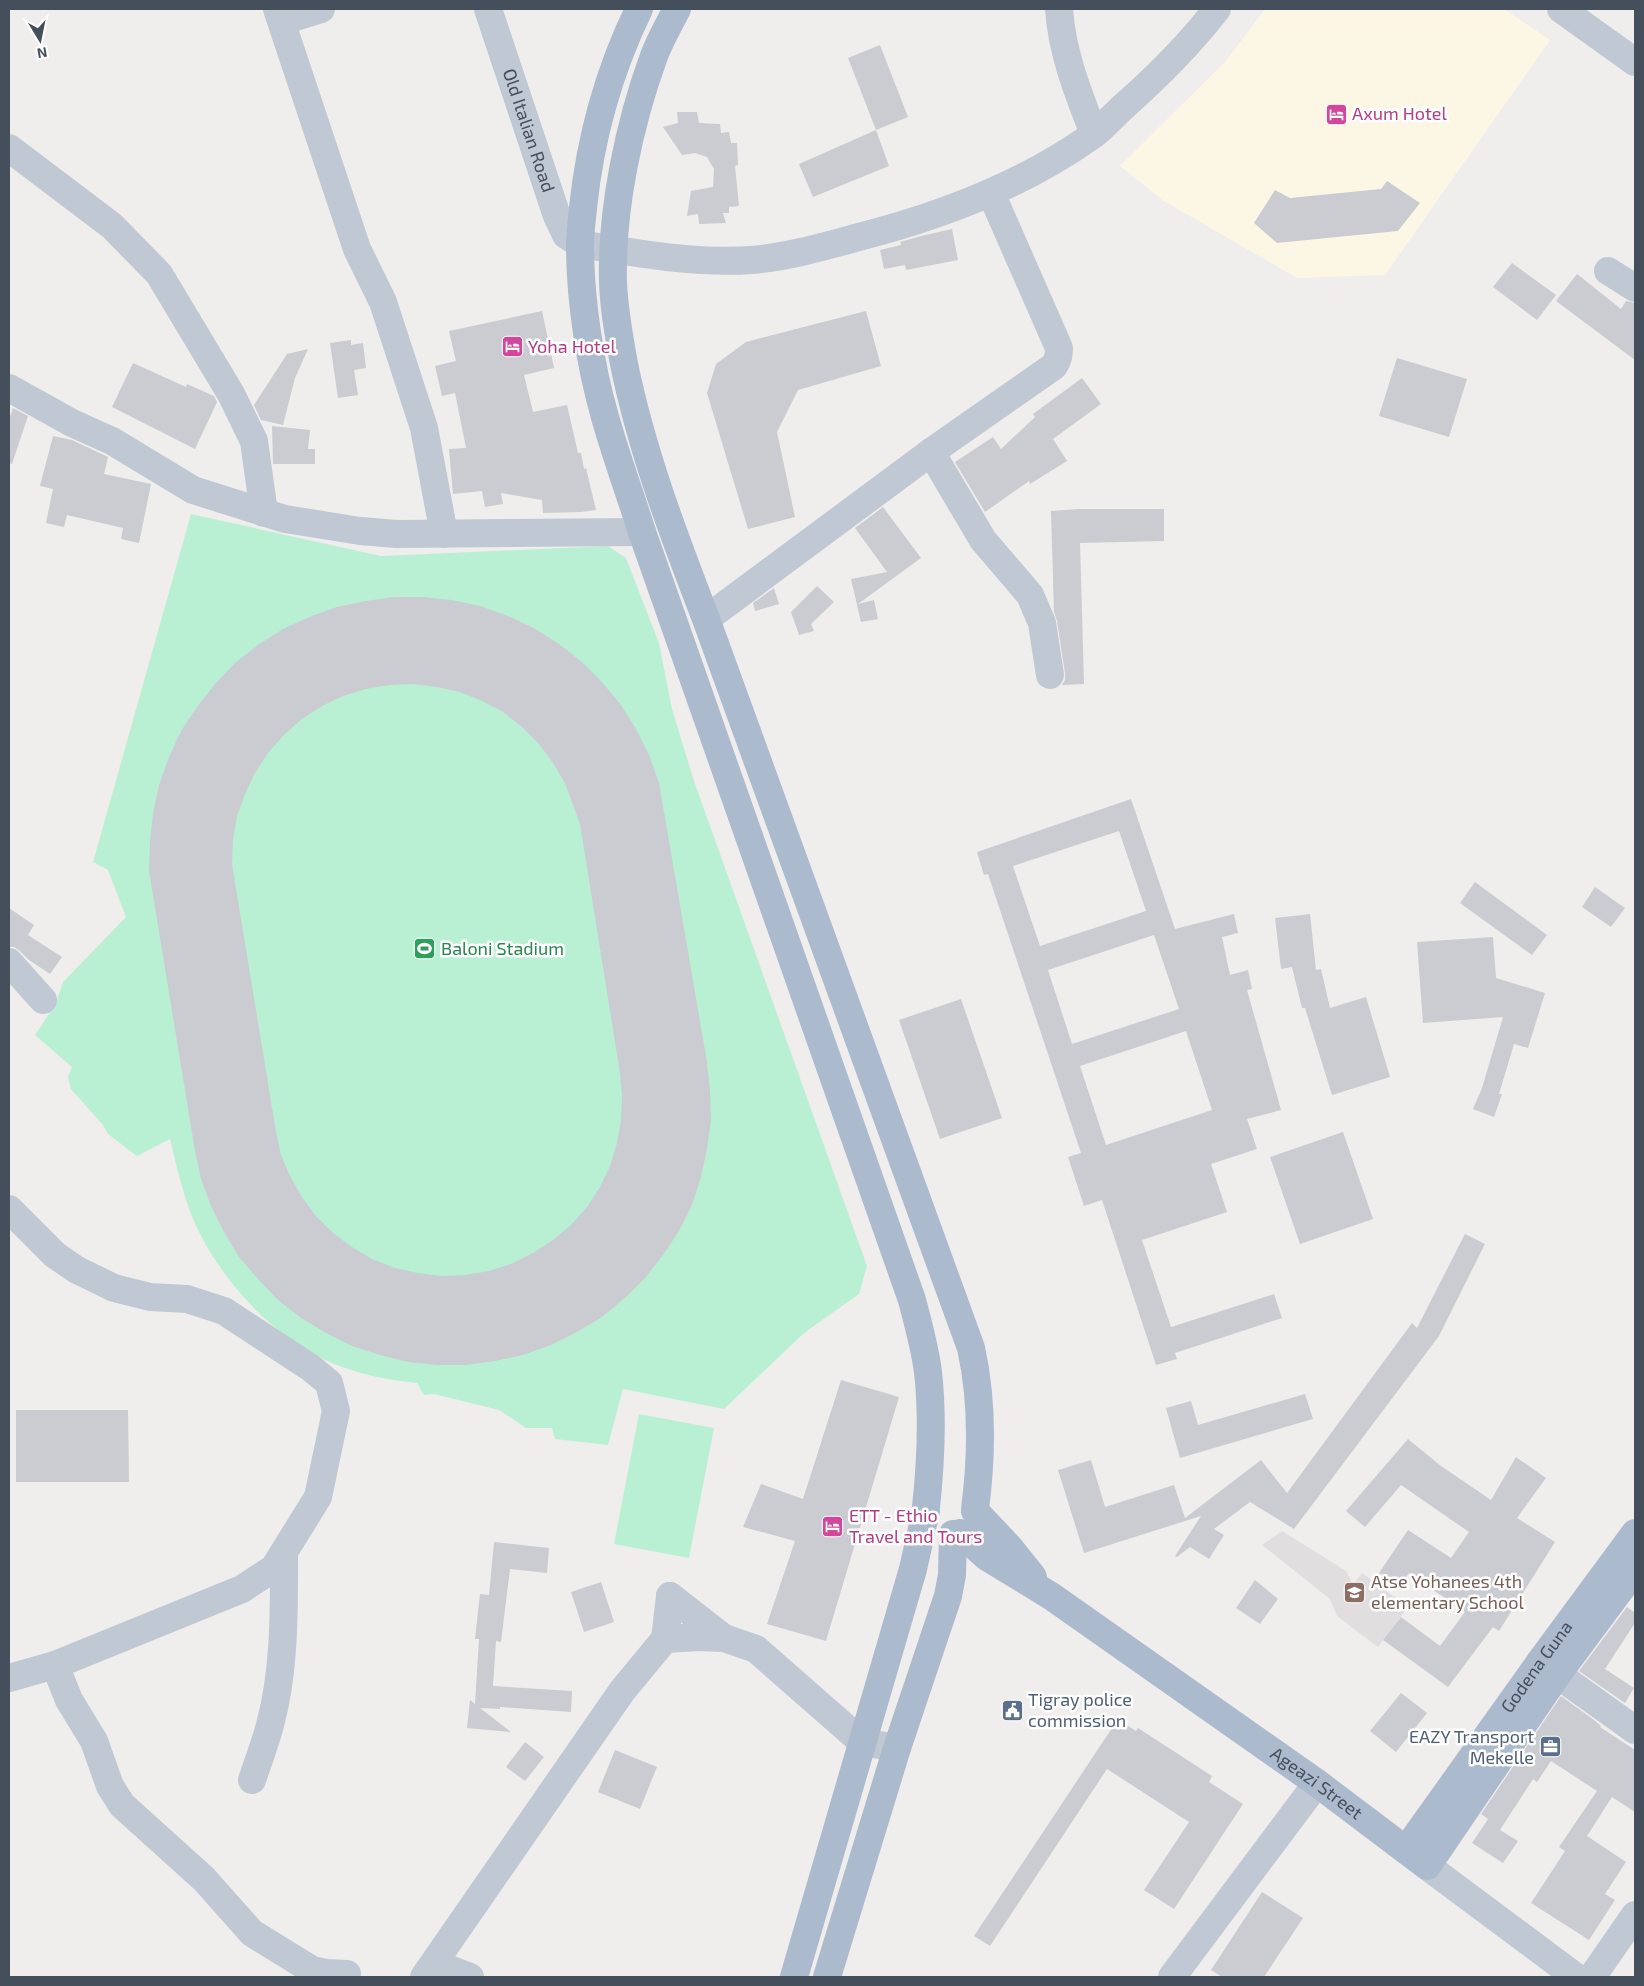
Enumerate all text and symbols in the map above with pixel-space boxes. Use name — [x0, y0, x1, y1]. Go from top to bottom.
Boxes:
north arrow — [15, 15, 65, 65]
text: N — [36, 44, 49, 63]
street label: Old Italian Road — [499, 65, 560, 195]
hotel icon: Axum Hotel — [1324, 102, 1348, 126]
place label: Axum Hotel — [1352, 102, 1447, 124]
hotel icon: Yoha Hotel — [500, 335, 524, 359]
place label: Yoha Hotel — [528, 335, 616, 357]
sports icon: Baloni Stadium — [413, 937, 437, 961]
place label: Baloni Stadium — [441, 937, 564, 959]
place label: ETT - Ethio Travel and Tours — [849, 1504, 982, 1547]
hotel icon: ETT - Ethio Travel and Tours — [821, 1514, 845, 1538]
place label: Atse Yohanees 4th elementary School — [1371, 1570, 1524, 1613]
school or university icon: Atse Yohanees 4th elementary School — [1343, 1580, 1367, 1604]
street label: Godena Guna — [1496, 1616, 1577, 1716]
place label: Tigray police commission — [1028, 1688, 1132, 1731]
public building icon: Tigray police commission — [1000, 1698, 1024, 1722]
place label: EAZY Transport Mekelle — [1409, 1725, 1534, 1768]
office icon: EAZY Transport Mekelle — [1538, 1735, 1562, 1759]
street label: Ageazi Street — [1267, 1742, 1367, 1824]

